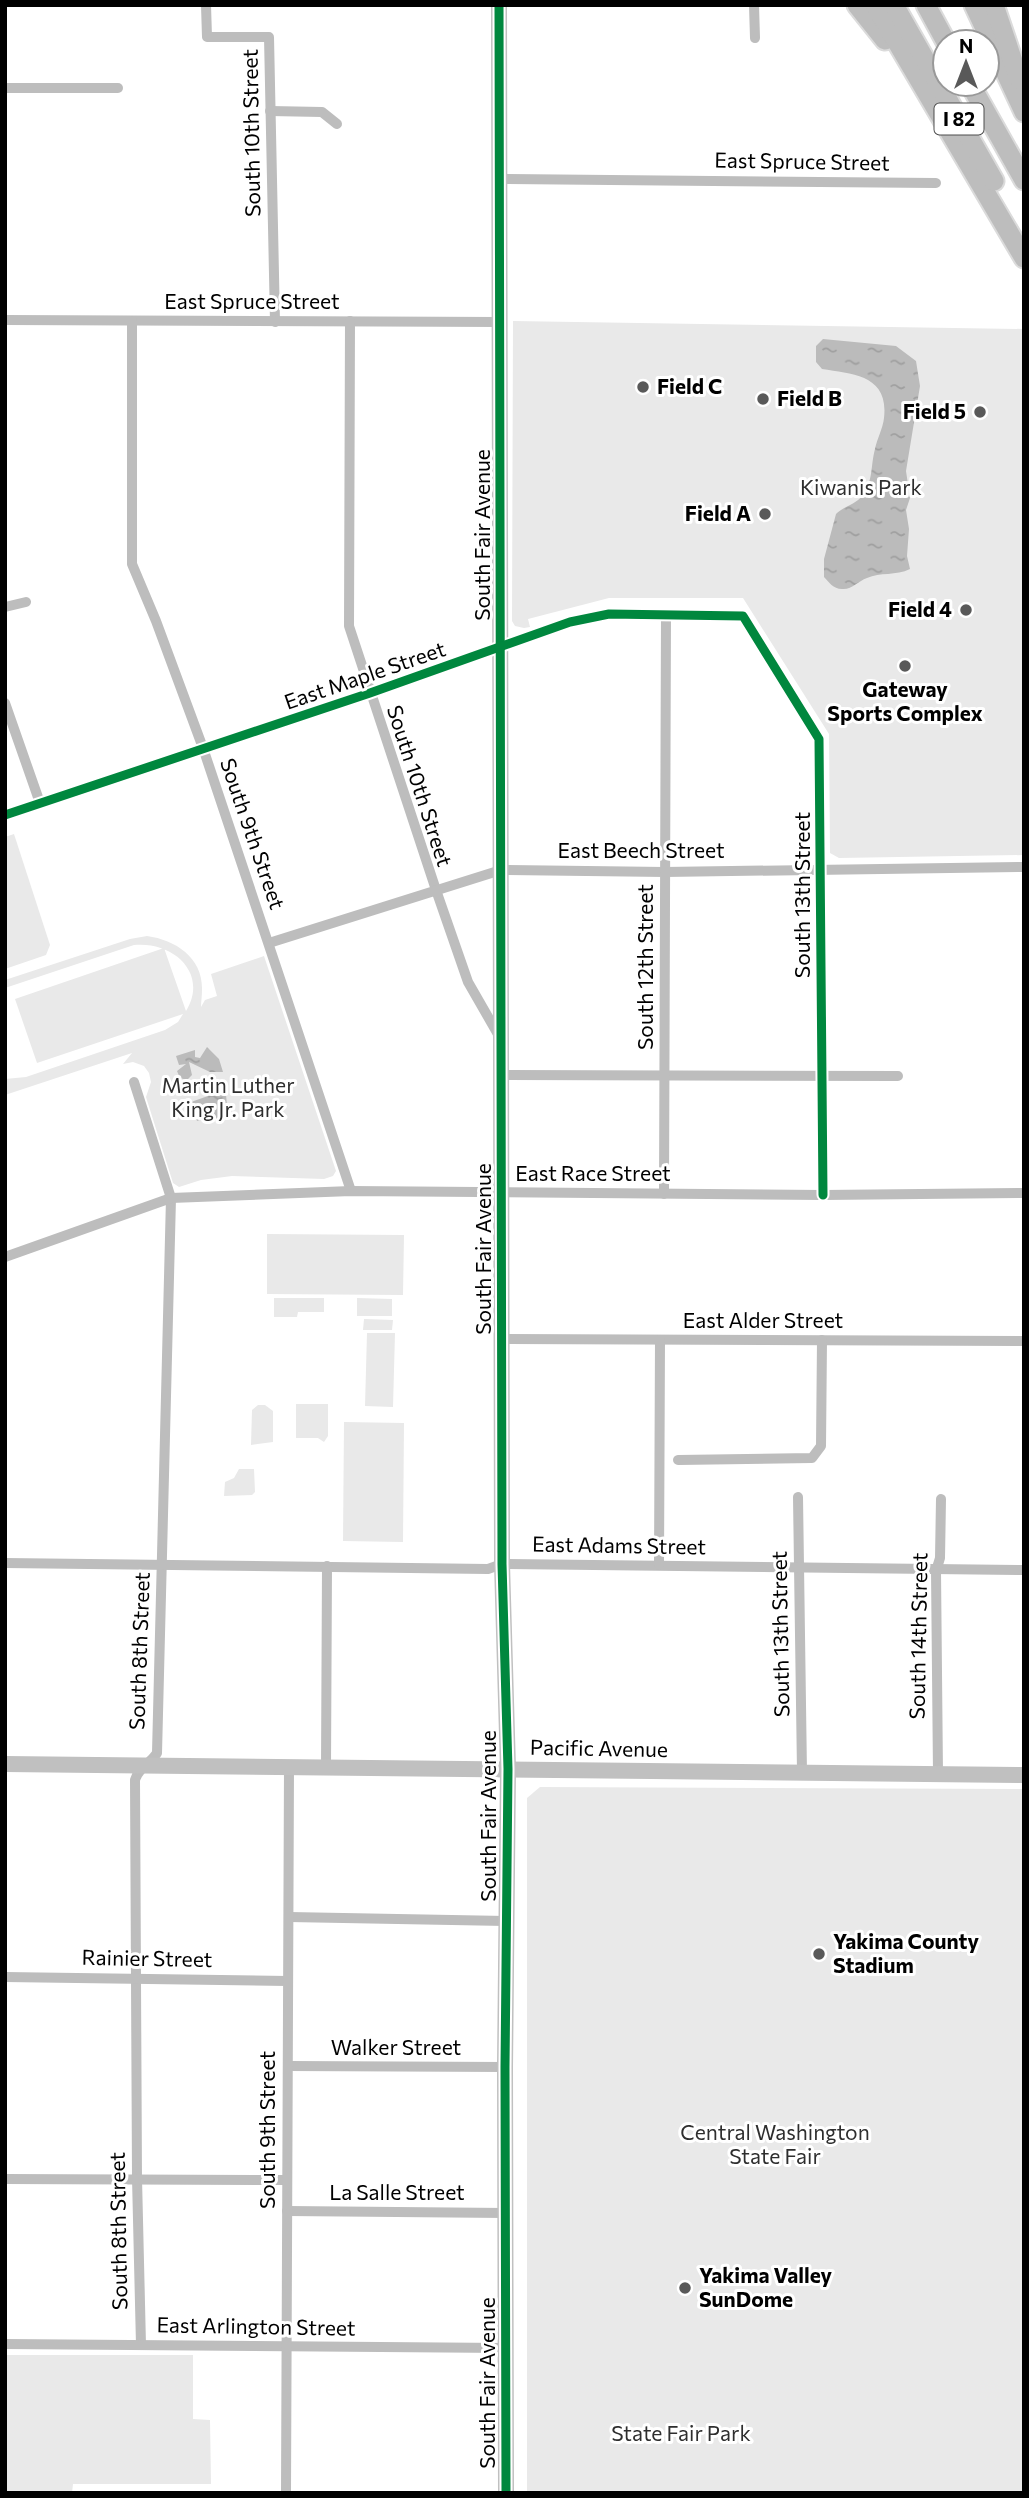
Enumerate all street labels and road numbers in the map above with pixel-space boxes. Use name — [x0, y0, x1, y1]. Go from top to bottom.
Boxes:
street label: South 10th Street — [237, 49, 264, 217]
road number: I 82 — [934, 104, 984, 134]
street label: East Spruce Street — [714, 146, 890, 175]
street label: East Spruce Street — [164, 288, 340, 313]
street label: South Fair Avenue — [469, 449, 494, 621]
street label: East Maple Street — [281, 635, 448, 714]
street label: South 10th Street — [383, 702, 458, 869]
street label: South 9th Street — [216, 755, 291, 912]
street label: South 13th Street — [789, 812, 814, 978]
street label: East Beech Street — [557, 837, 725, 862]
street label: South 12th Street — [632, 884, 657, 1050]
street label: East Race Street — [515, 1160, 671, 1185]
street label: South Fair Avenue — [470, 1163, 495, 1335]
street label: East Alder Street — [683, 1307, 843, 1332]
street label: East Adams Street — [532, 1530, 706, 1559]
street label: South 13th Street — [766, 1551, 793, 1717]
street label: South 14th Street — [904, 1552, 931, 1720]
street label: South 8th Street — [123, 1572, 154, 1730]
street label: South Fair Avenue — [475, 1730, 500, 1902]
street label: Pacific Avenue — [530, 1734, 668, 1761]
street label: Rainier Street — [81, 1944, 213, 1971]
street label: Walker Street — [331, 2034, 461, 2059]
street label: South 9th Street — [254, 2051, 279, 2209]
street label: South 8th Street — [104, 2152, 131, 2310]
street label: La Salle Street — [329, 2179, 465, 2204]
street label: South Fair Avenue — [474, 2297, 499, 2469]
street label: East Arlington Street — [156, 2311, 356, 2340]

